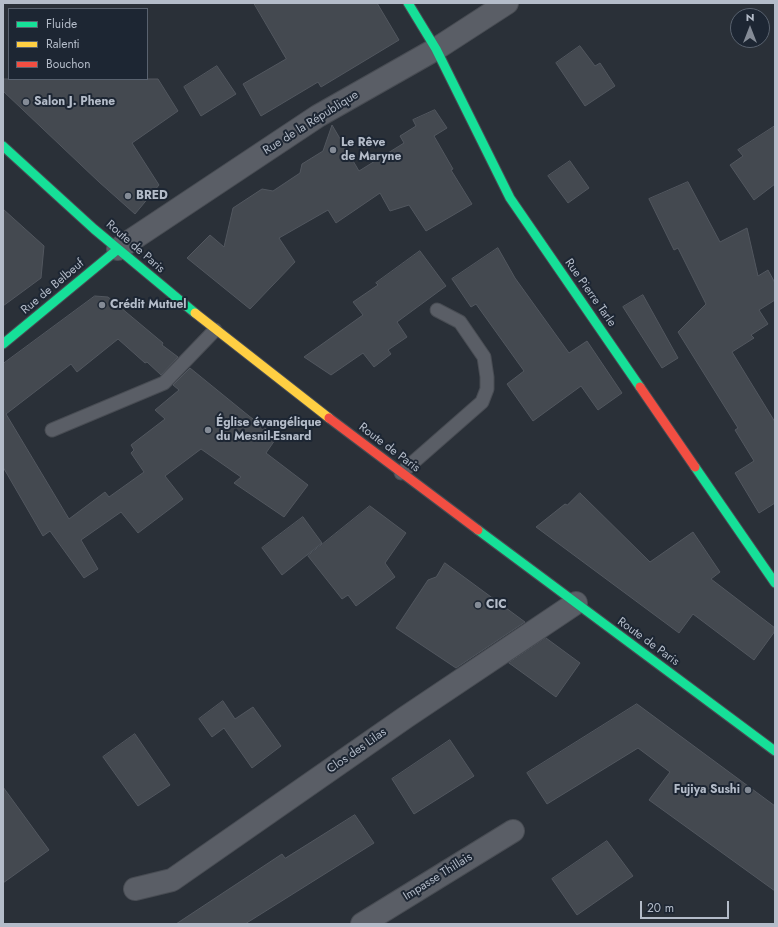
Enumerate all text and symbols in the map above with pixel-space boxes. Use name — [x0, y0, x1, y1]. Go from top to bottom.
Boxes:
legend — [8, 8, 148, 80]
north arrow — [730, 8, 770, 48]
text: N — [746, 9, 754, 25]
text: Fluide — [46, 15, 77, 33]
text: Ralenti — [46, 35, 80, 53]
text: Bouchon — [46, 55, 90, 73]
street label: Rue de la République — [261, 88, 361, 158]
place label: Salon J. Phene — [34, 95, 115, 109]
marker: Salon J. Phene — [21, 97, 31, 107]
place label: Le Rêve de Maryne — [341, 136, 401, 164]
marker: Le Rêve de Maryne — [328, 145, 338, 155]
place label: BRED — [136, 189, 168, 203]
marker: BRED — [123, 191, 133, 201]
street label: Route de Paris — [103, 218, 167, 276]
street label: Rue de Belbeuf — [19, 256, 87, 318]
street label: Rue Pierre Tarle — [561, 256, 619, 330]
place label: Crédit Mutuel — [110, 298, 187, 312]
marker: Crédit Mutuel — [97, 300, 107, 310]
place label: Église évangélique du Mesnil-Esnard — [216, 416, 321, 444]
street label: Route de Paris — [356, 420, 422, 476]
marker: Église évangélique du Mesnil-Esnard — [203, 425, 213, 435]
place label: CIC — [486, 598, 507, 612]
marker: CIC — [473, 600, 483, 610]
street label: Route de Paris — [614, 615, 682, 669]
street label: Clos des Lilas — [324, 725, 390, 777]
place label: Fujiya Sushi — [674, 783, 740, 797]
marker: Fujiya Sushi — [743, 785, 753, 795]
street label: Impasse Thillais — [401, 850, 475, 904]
scale bar — [642, 893, 731, 919]
text: 20 m — [647, 899, 674, 917]

